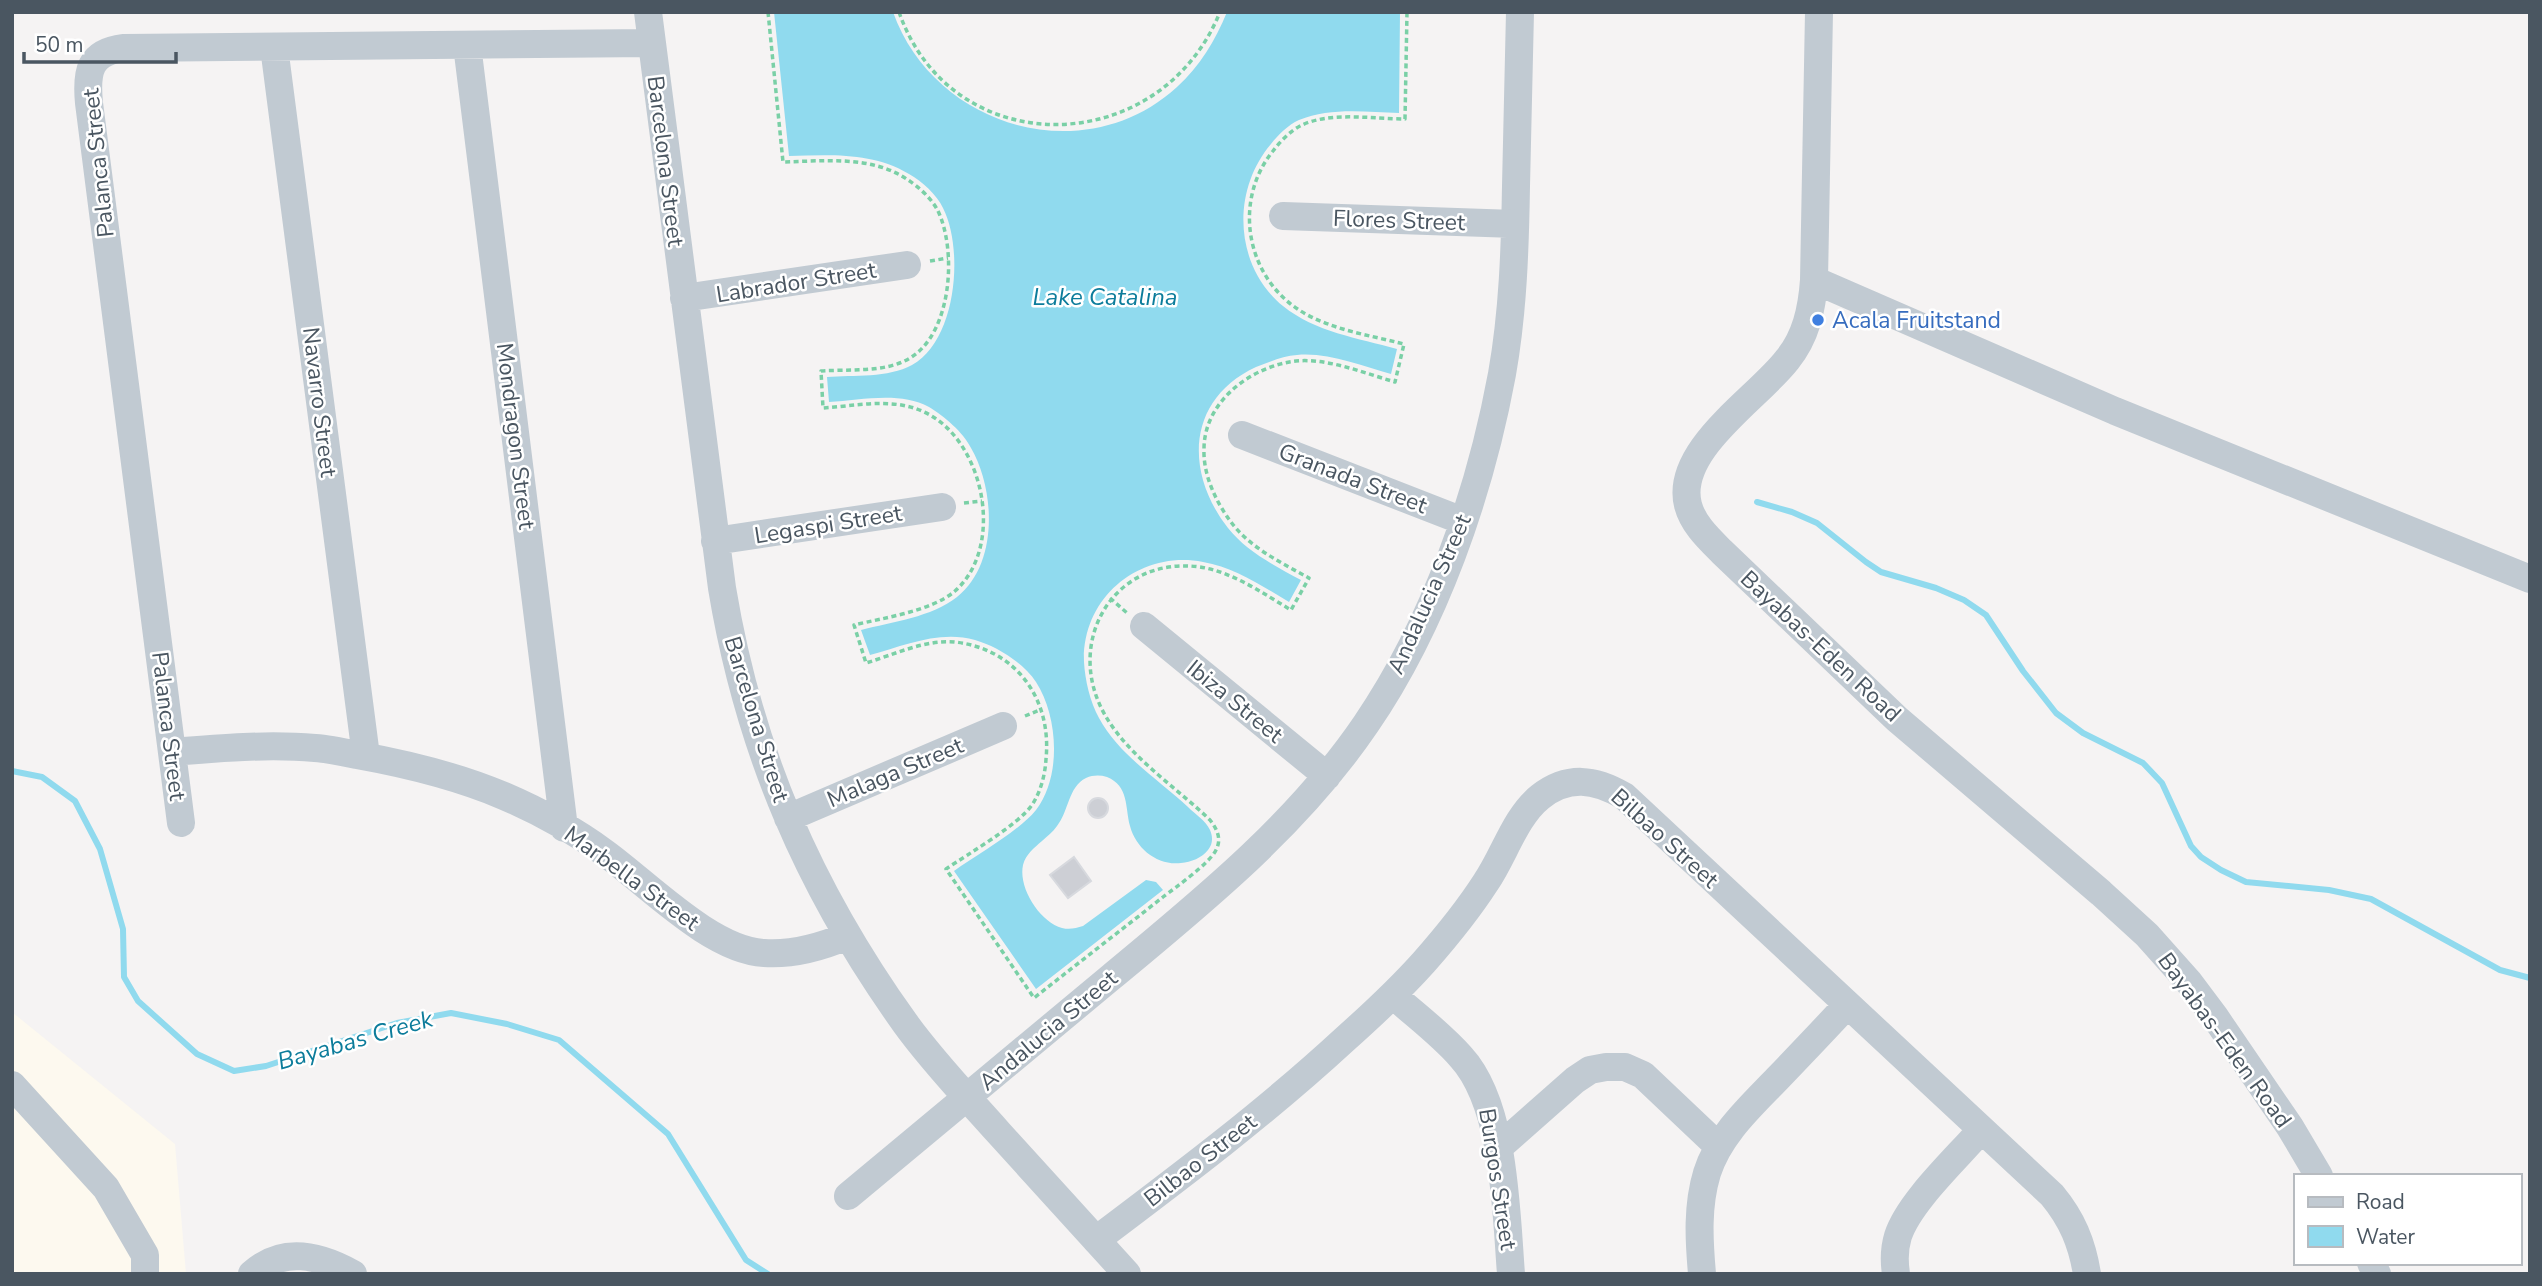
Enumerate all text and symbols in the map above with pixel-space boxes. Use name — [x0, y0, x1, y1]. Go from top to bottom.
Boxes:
scale bar — [24, 21, 177, 65]
text: 50 m — [35, 31, 84, 59]
street label: Barcelona Street — [640, 74, 691, 249]
street label: Palanca Street — [75, 86, 122, 239]
street label: Flores Street — [1332, 203, 1466, 238]
street label: Labrador Street — [714, 254, 879, 310]
water label: Lake Catalina — [1032, 281, 1178, 313]
place label: Acala Fruitstand — [1832, 305, 2001, 336]
marker: Acala Fruitstand — [1810, 312, 1826, 328]
street label: Navarro Street — [295, 325, 344, 480]
street label: Mondragon Street — [489, 341, 542, 532]
street label: Granada Street — [1274, 436, 1432, 521]
street label: Legaspi Street — [752, 497, 905, 551]
street label: Andalucia Street — [1380, 508, 1479, 679]
street label: Bayabas-Eden Road — [1734, 564, 1908, 729]
street label: Barcelona Street — [717, 632, 797, 807]
street label: Palanca Street — [144, 650, 193, 803]
street label: Ibiza Street — [1180, 653, 1290, 751]
street label: Malaga Street — [822, 729, 969, 815]
street label: Bilbao Street — [1604, 782, 1726, 896]
street label: Marbella Street — [558, 819, 706, 939]
street label: Bayabas-Eden Road — [2151, 947, 2299, 1134]
street label: Andalucia Street — [972, 963, 1125, 1098]
water label: Bayabas Creek — [274, 1002, 437, 1077]
street label: Bilbao Street — [1138, 1106, 1264, 1214]
street label: Burgos Street — [1471, 1106, 1524, 1253]
legend — [2294, 1174, 2521, 1265]
text: Road — [2356, 1188, 2405, 1216]
text: Water — [2356, 1223, 2415, 1251]

